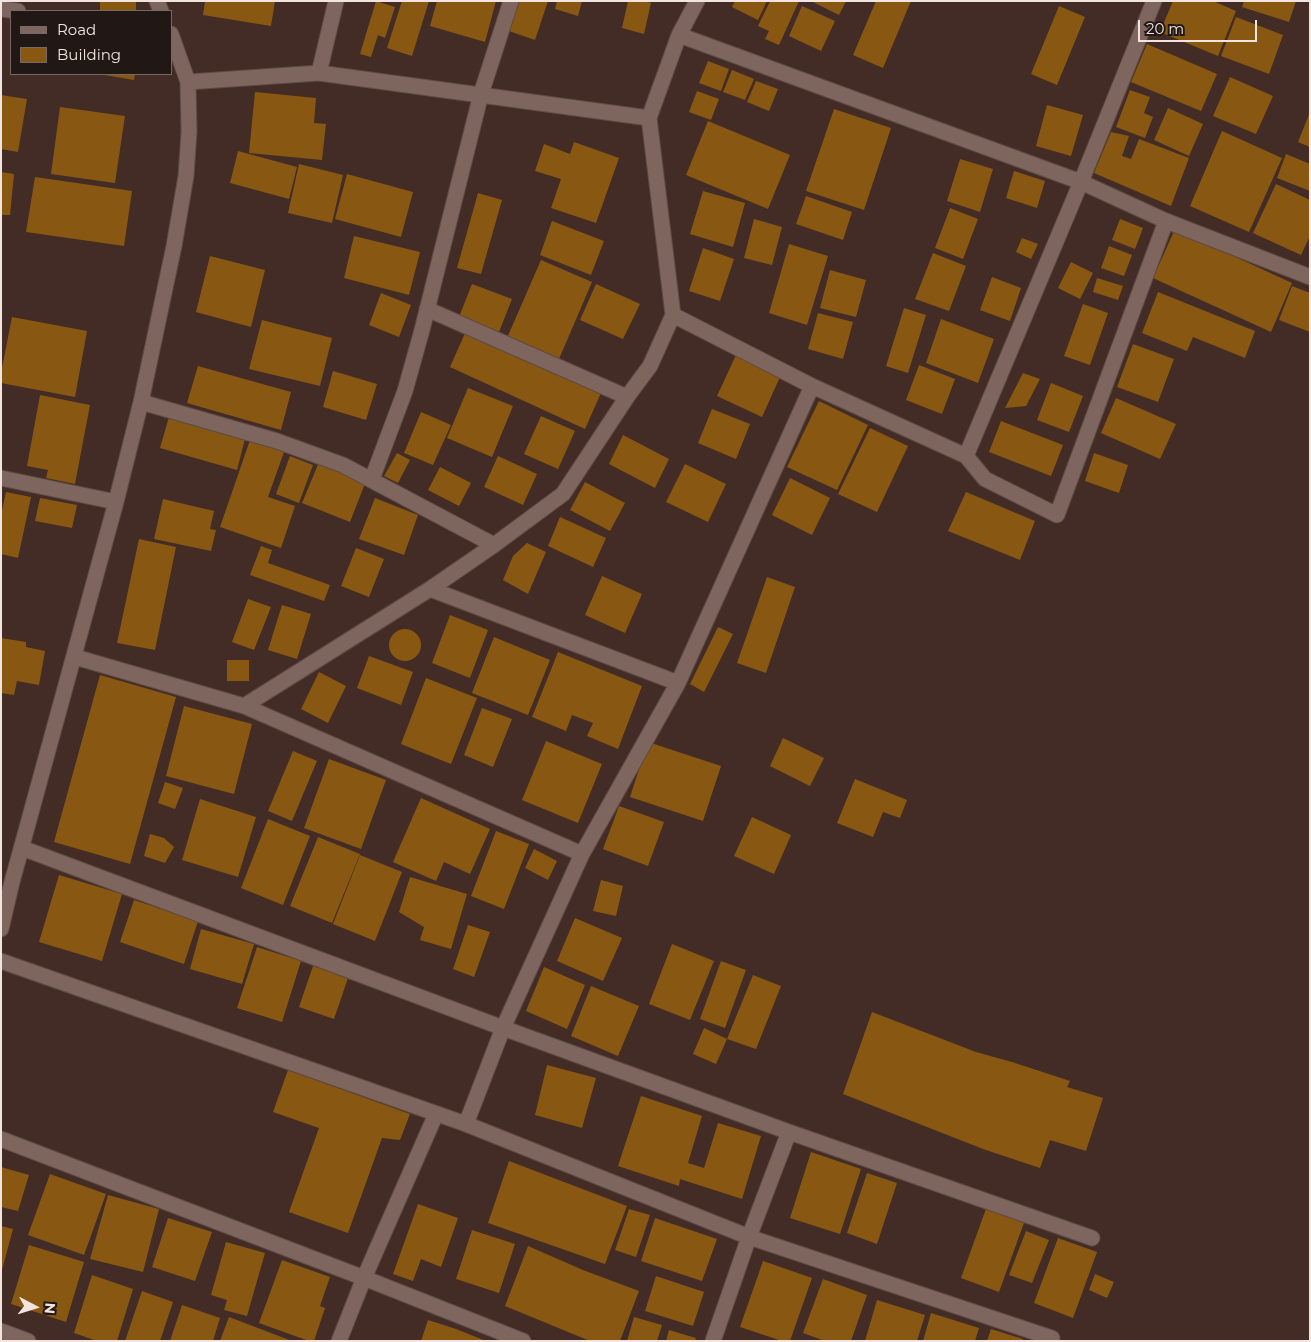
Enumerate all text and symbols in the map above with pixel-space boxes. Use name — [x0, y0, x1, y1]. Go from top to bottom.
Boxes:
legend — [10, 10, 172, 75]
scale bar — [1141, 10, 1260, 42]
text: 20 m — [1146, 19, 1184, 38]
text: Road — [57, 20, 96, 39]
text: Building — [57, 45, 121, 64]
north arrow — [10, 1282, 60, 1332]
text: N — [40, 1302, 59, 1315]

